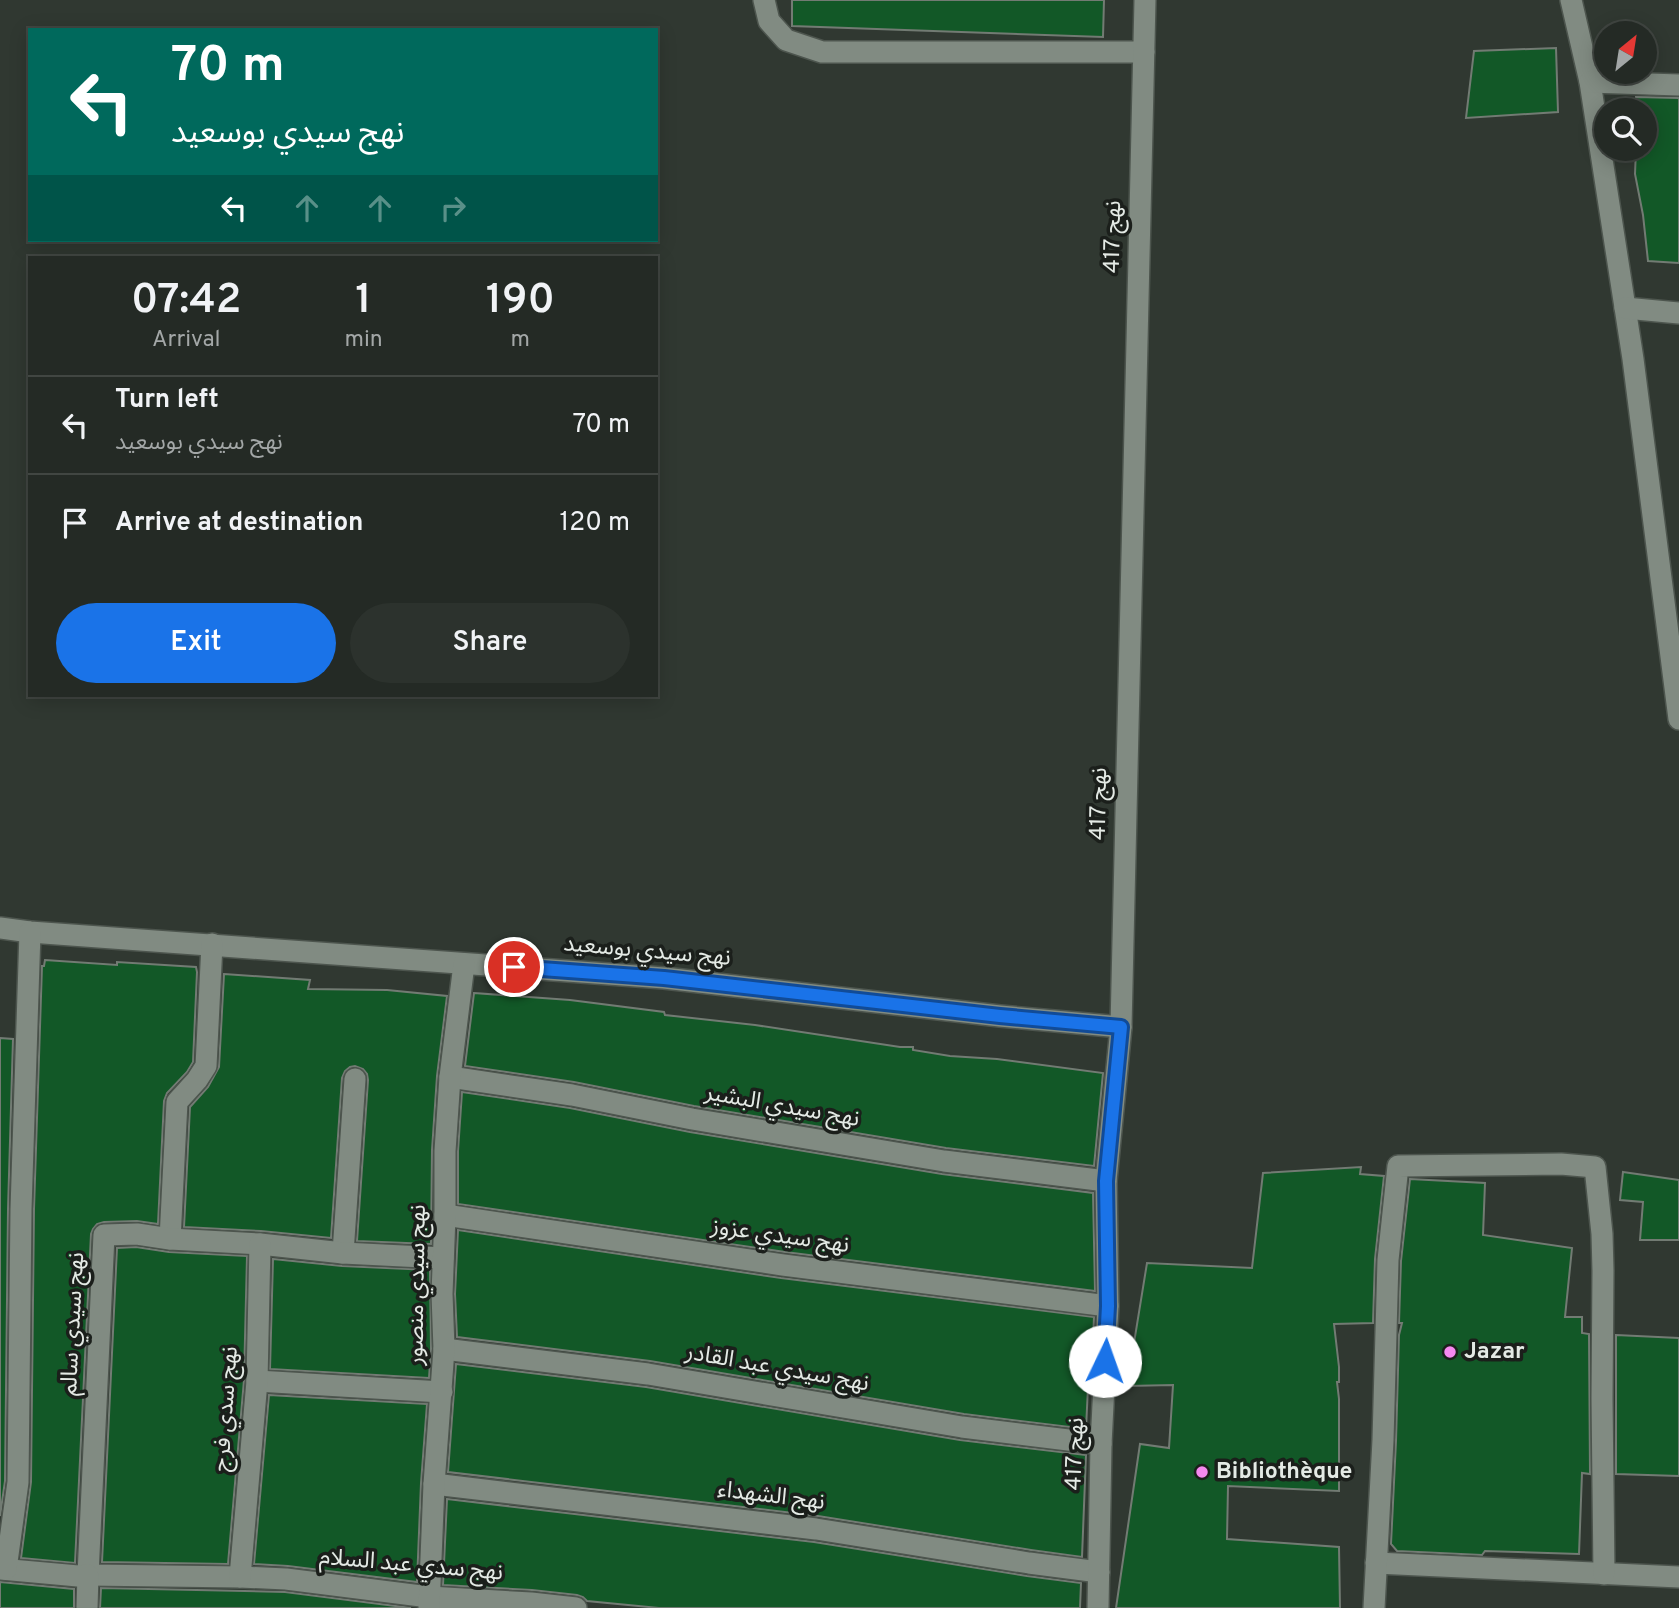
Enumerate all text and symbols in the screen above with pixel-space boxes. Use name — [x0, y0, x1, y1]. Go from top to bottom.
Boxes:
north arrow — [1594, 21, 1657, 84]
map controls — [1594, 21, 1657, 161]
text: 70 m — [171, 37, 285, 99]
icon: left — [56, 56, 147, 147]
button: search — [1594, 98, 1657, 161]
text: نهج سيدي بوسعيد — [171, 114, 404, 154]
icon: left — [215, 189, 253, 227]
icon: ahead — [288, 189, 326, 227]
icon: ahead — [361, 189, 399, 227]
icon: right — [434, 189, 472, 227]
street label: نهج 417 — [1099, 200, 1129, 274]
text: 07:42 — [131, 275, 242, 328]
text: 1 — [355, 275, 372, 328]
text: 190 — [486, 275, 555, 328]
text: Arrival — [152, 326, 221, 355]
text: min — [344, 326, 383, 355]
text: m — [511, 326, 530, 355]
text: Turn left — [115, 384, 219, 417]
icon: left — [56, 406, 94, 444]
text: 70 m — [572, 409, 630, 442]
text: نهج سيدي بوسعيد — [115, 429, 283, 458]
icon: arrive — [56, 504, 94, 542]
text: Arrive at destination — [115, 507, 363, 540]
text: 120 m — [560, 507, 630, 540]
button: Exit — [56, 603, 336, 683]
button: Share — [350, 603, 630, 683]
street label: نهج 417 — [1085, 767, 1115, 841]
street label: نهج سيدي بوسعيد — [562, 930, 732, 974]
pin — [484, 937, 544, 997]
icon: arrive — [495, 948, 533, 986]
street label: نهج سيدي البشير — [701, 1079, 862, 1135]
street label: نهج سيدي منصور — [402, 1204, 434, 1367]
street label: نهج سيدي عزوز — [708, 1213, 851, 1261]
street label: نهج سيدي سالم — [56, 1252, 93, 1396]
position arrow — [1068, 1324, 1142, 1398]
street label: نهج سيدي عبد القادر — [682, 1338, 871, 1400]
place label: Jazar — [1464, 1338, 1525, 1367]
marker: Jazar — [1442, 1344, 1458, 1360]
street label: نهج سدي فرج — [208, 1345, 246, 1473]
street label: نهج 417 — [1060, 1417, 1092, 1491]
place label: Bibliothèque — [1216, 1458, 1352, 1487]
marker: Bibliothèque — [1194, 1464, 1210, 1480]
street label: نهج الشهداء — [716, 1476, 826, 1518]
street label: نهج سدي عبد السلام — [318, 1544, 504, 1589]

